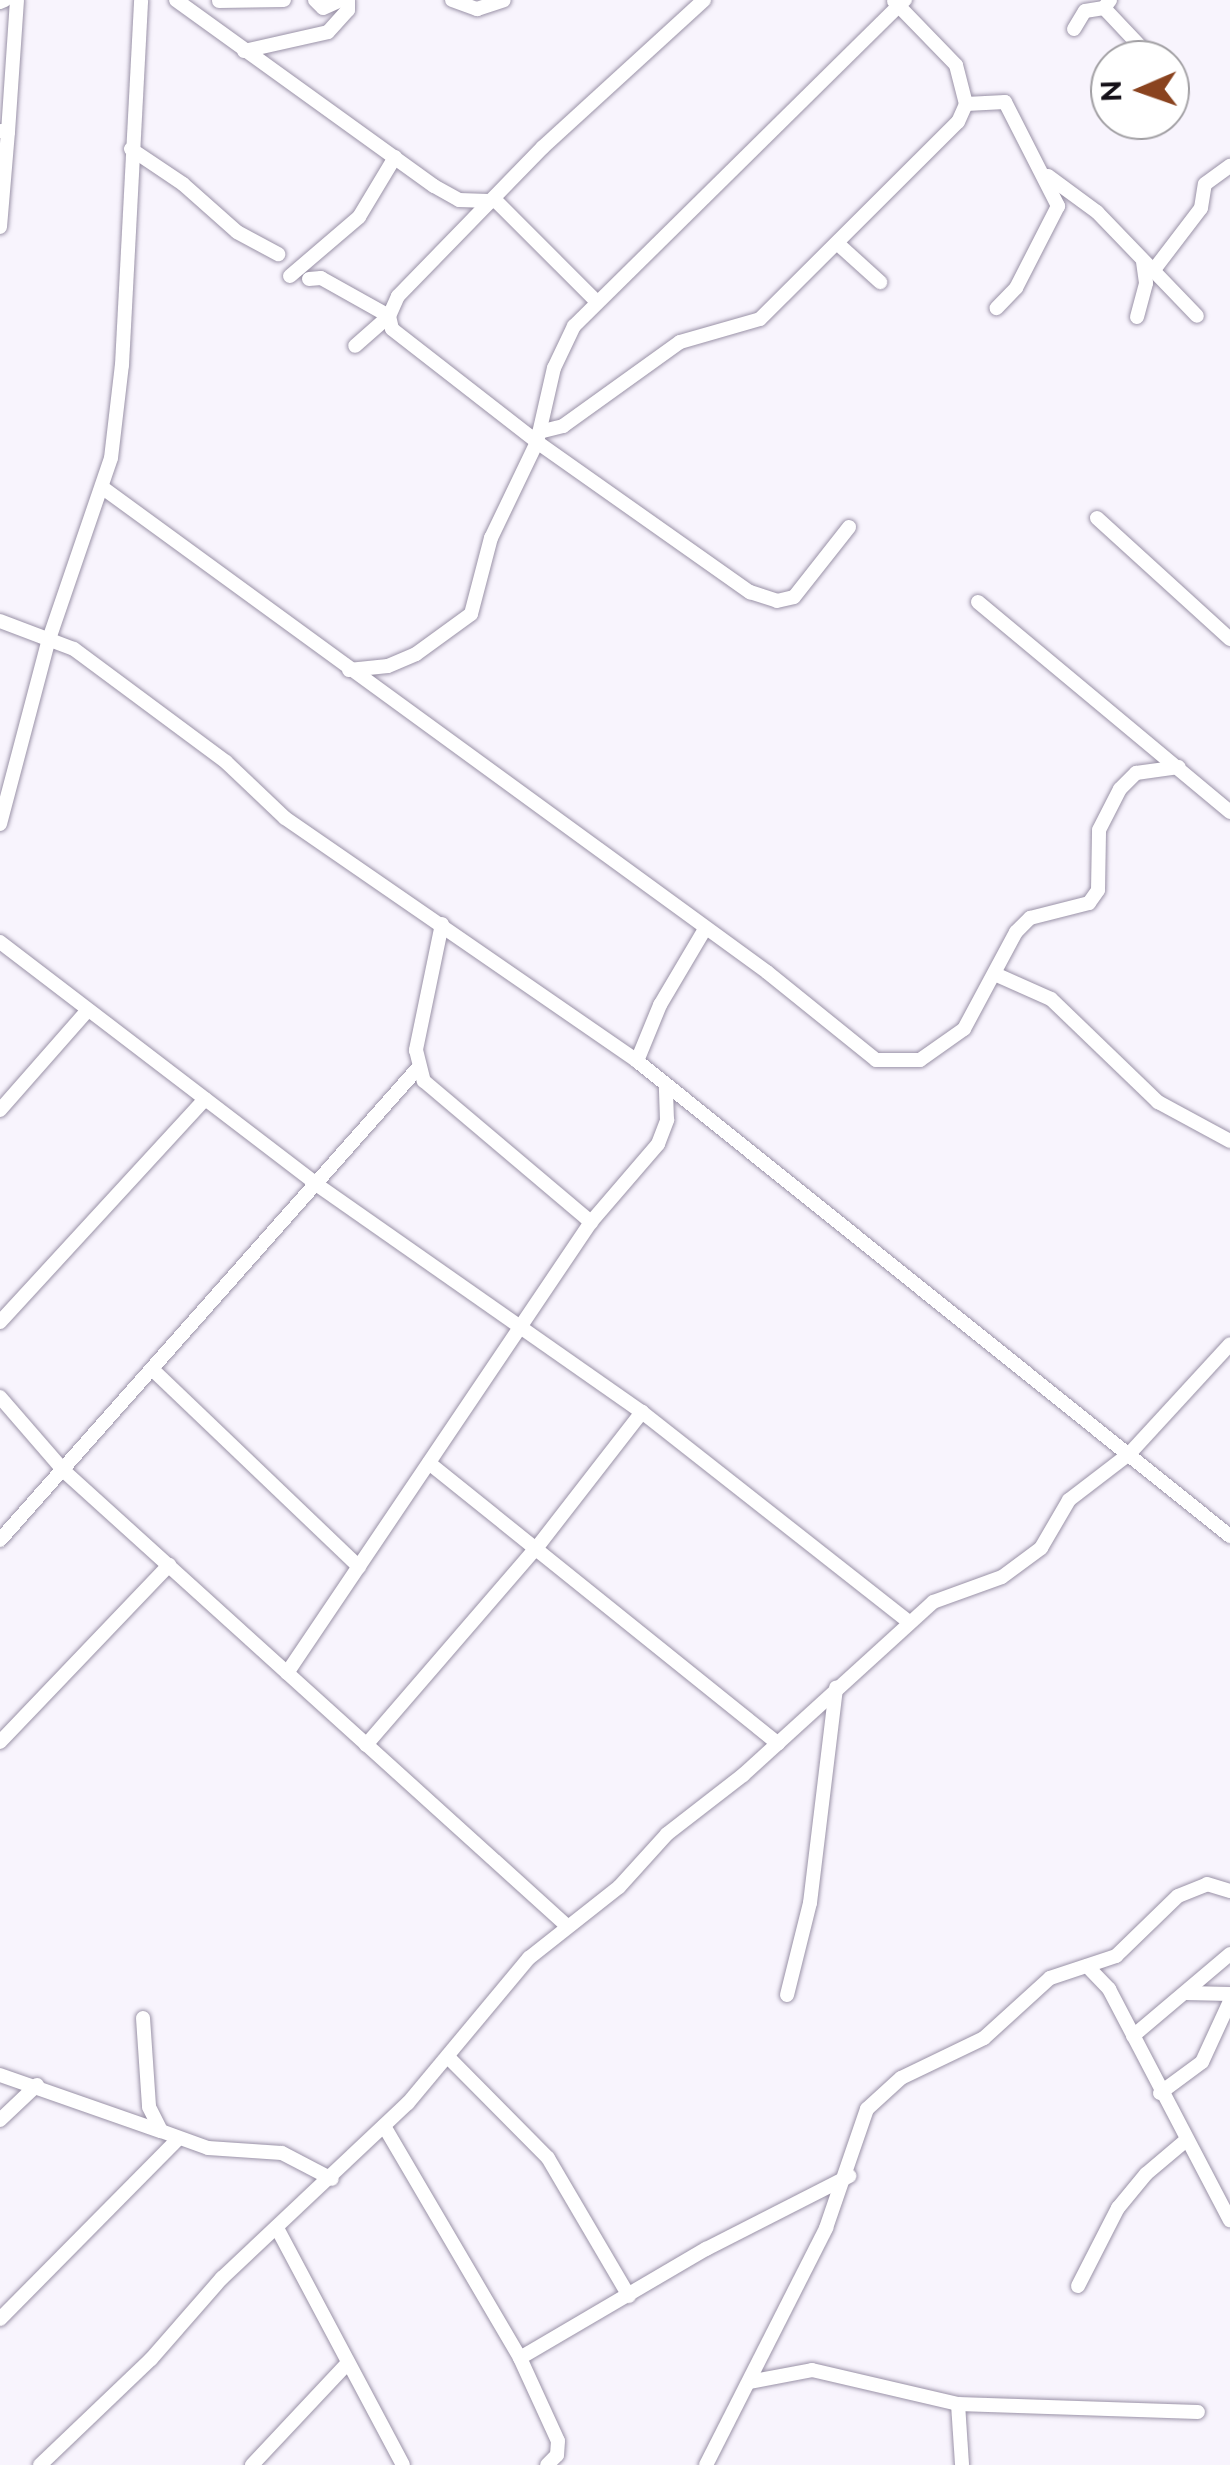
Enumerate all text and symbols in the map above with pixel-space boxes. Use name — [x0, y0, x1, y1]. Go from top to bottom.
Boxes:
north arrow — [1090, 40, 1190, 140]
text: N — [1095, 80, 1128, 102]

